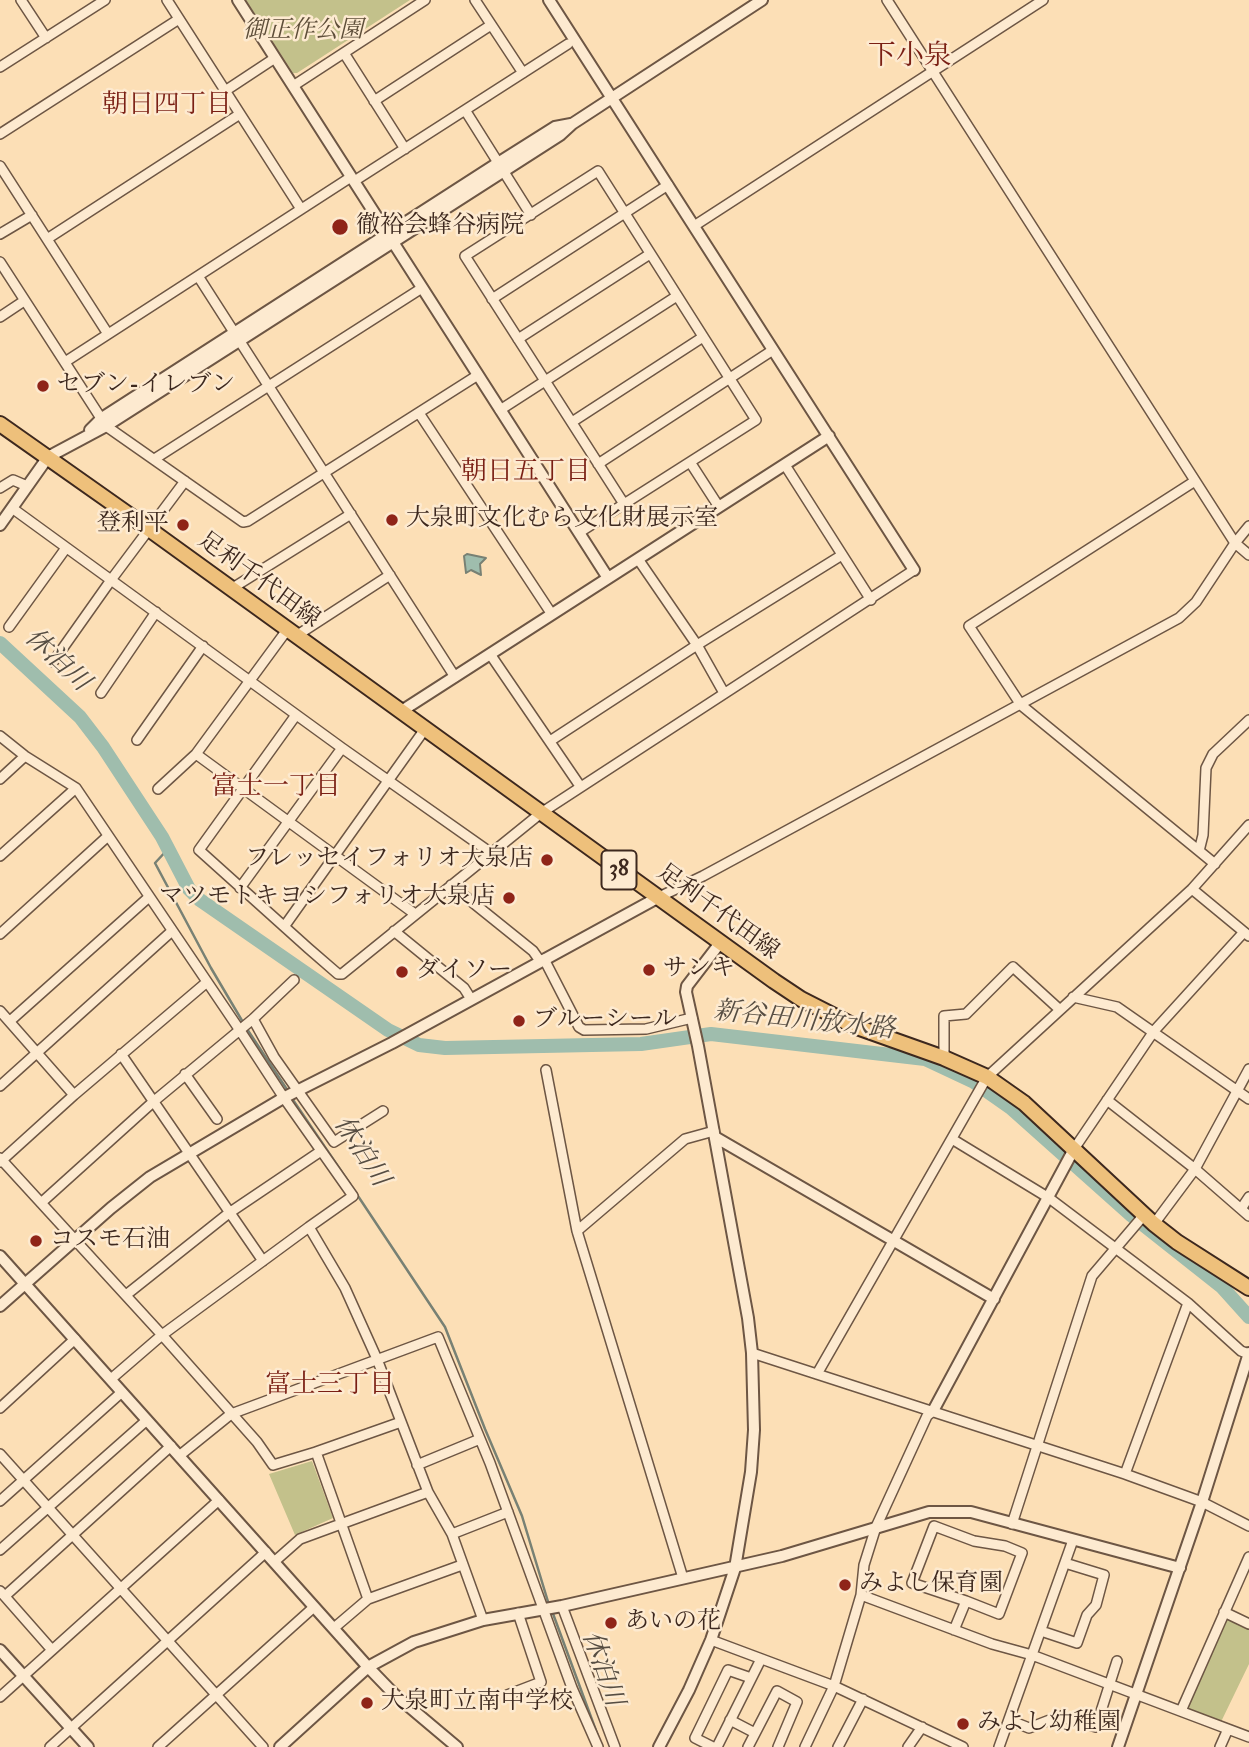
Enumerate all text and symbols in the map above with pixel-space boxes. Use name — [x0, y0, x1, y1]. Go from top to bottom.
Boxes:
park label: 御正作公園 — [243, 18, 363, 46]
district label: 下小泉 — [868, 41, 952, 75]
district label: 朝日四丁目 — [102, 90, 232, 122]
place label: 徹裕会蜂谷病院 — [356, 213, 524, 241]
marker: 徹裕会蜂谷病院 — [330, 217, 350, 237]
place label: セブン-イレブン — [57, 372, 235, 400]
marker: セブン-イレブン — [35, 378, 51, 394]
district label: 朝日五丁目 — [461, 457, 591, 489]
place label: 大泉町文化むら文化財展示室 — [406, 506, 718, 534]
place label: 登利平 — [97, 511, 169, 539]
marker: 大泉町文化むら文化財展示室 — [384, 512, 400, 528]
marker: 登利平 — [175, 517, 191, 533]
street label: 足利千代田線 — [191, 527, 325, 635]
water label: 休泊川 — [17, 623, 95, 699]
district label: 富士一丁目 — [211, 772, 341, 804]
place label: フレッセイフォリオ大泉店 — [245, 846, 533, 874]
road number: 38 — [602, 850, 636, 890]
marker: フレッセイフォリオ大泉店 — [539, 852, 555, 868]
street label: 足利千代田線 — [650, 859, 784, 967]
place label: マツモトキヨシフォリオ大泉店 — [159, 884, 495, 912]
marker: マツモトキヨシフォリオ大泉店 — [501, 890, 517, 906]
place label: サンキ — [663, 956, 735, 984]
place label: ダイソー — [416, 958, 512, 986]
marker: サンキ — [641, 962, 657, 978]
marker: ダイソー — [394, 964, 410, 980]
water label: 新谷田川放水路 — [712, 997, 896, 1047]
place label: ブルーシール — [533, 1007, 677, 1035]
marker: ブルーシール — [511, 1013, 527, 1029]
water label: 休泊川 — [326, 1111, 394, 1193]
place label: コスモ石油 — [50, 1227, 170, 1255]
marker: コスモ石油 — [28, 1233, 44, 1249]
district label: 富士三丁目 — [265, 1370, 395, 1402]
place label: みよし保育園 — [859, 1571, 1003, 1599]
marker: みよし保育園 — [837, 1577, 853, 1593]
place label: あいの花 — [625, 1609, 721, 1637]
marker: あいの花 — [603, 1615, 619, 1631]
water label: 休泊川 — [574, 1627, 628, 1711]
place label: 大泉町立南中学校 — [381, 1689, 573, 1717]
marker: 大泉町立南中学校 — [359, 1695, 375, 1711]
place label: みよし幼稚園 — [977, 1710, 1121, 1738]
marker: みよし幼稚園 — [955, 1716, 971, 1732]

